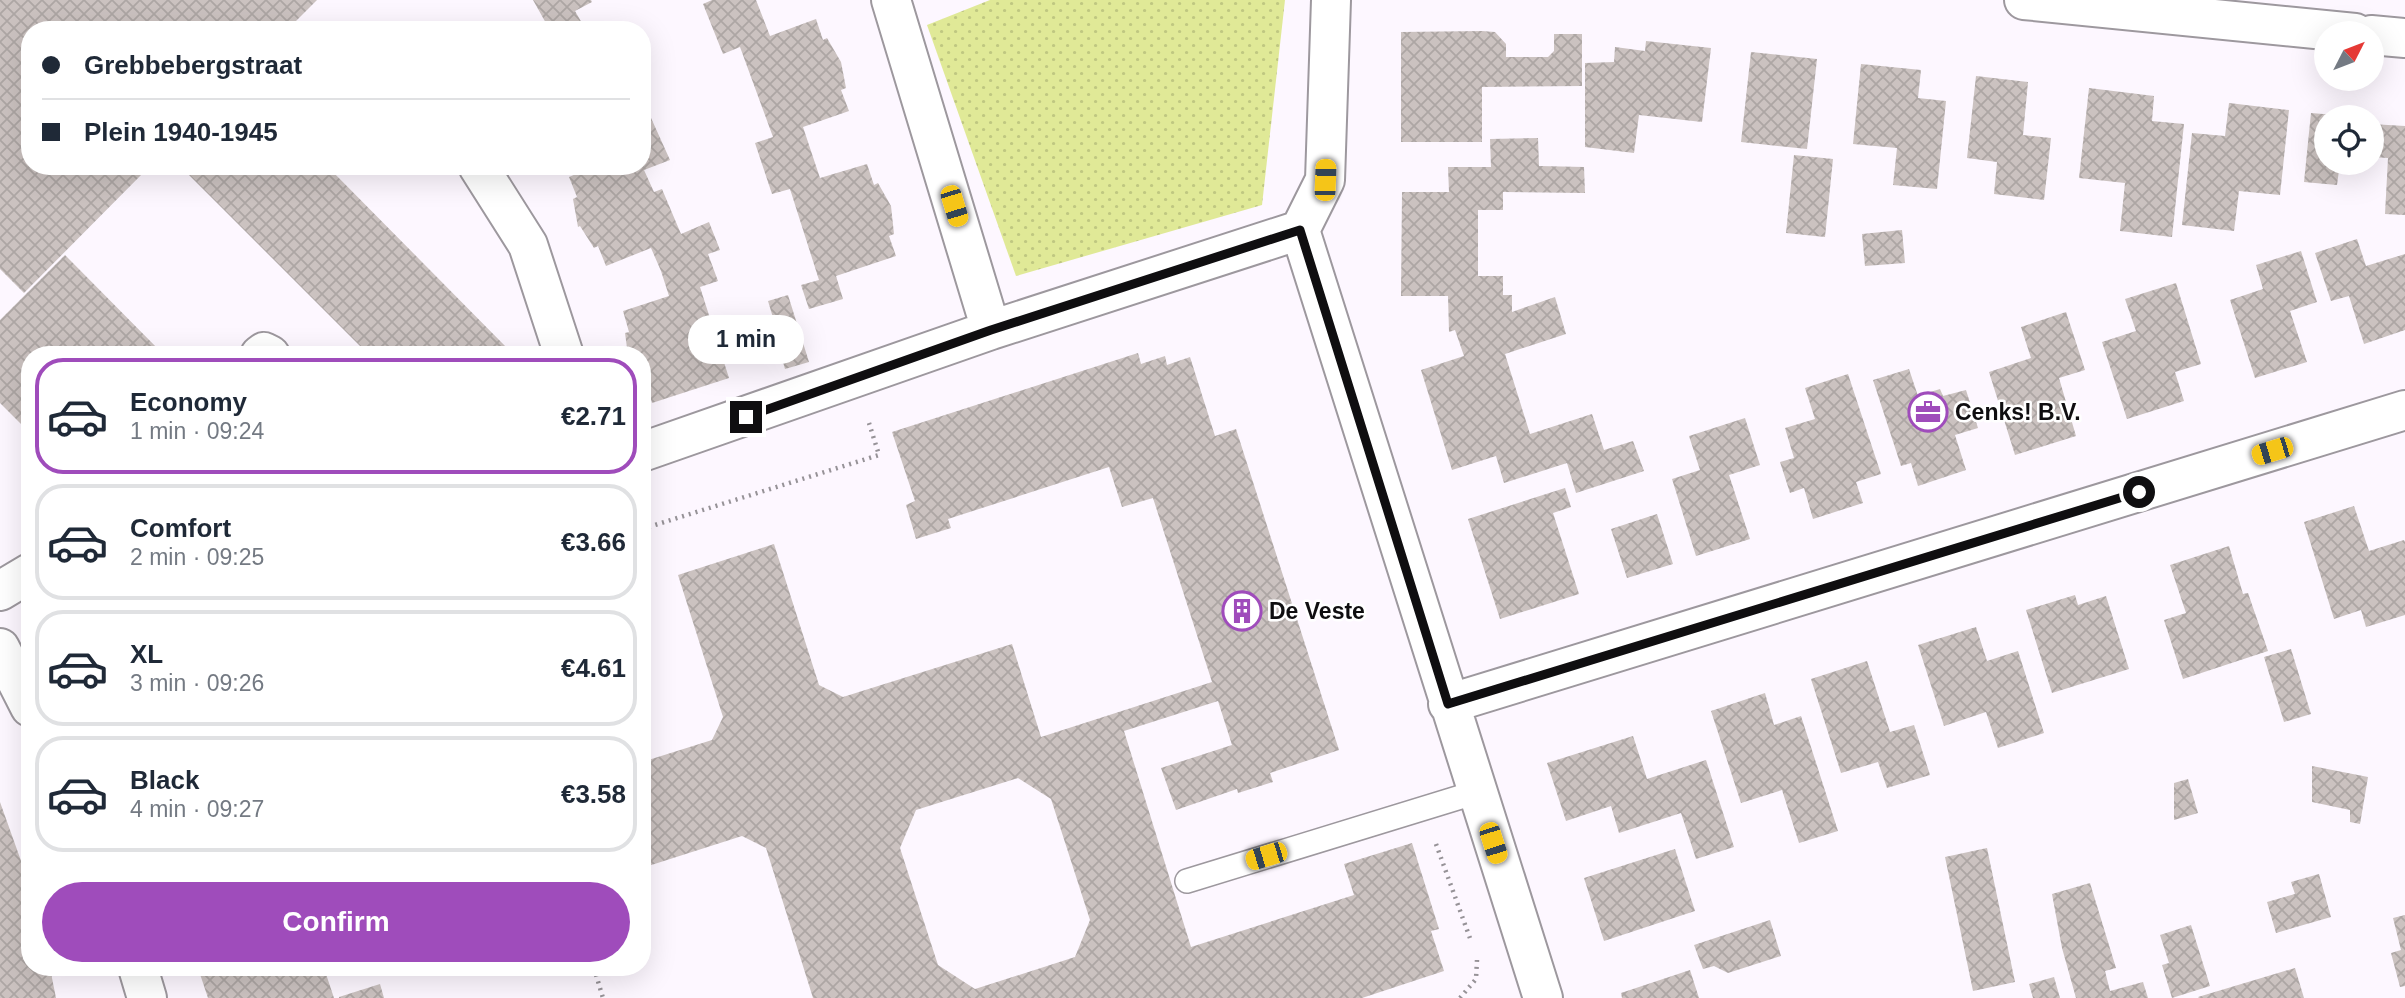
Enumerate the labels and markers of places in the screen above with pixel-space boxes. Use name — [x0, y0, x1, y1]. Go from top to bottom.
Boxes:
office icon: Cenks! B.V. — [1907, 391, 1949, 433]
place label: Cenks! B.V. — [1955, 399, 2081, 425]
building icon: De Veste — [1221, 590, 1263, 632]
place label: De Veste — [1269, 598, 1365, 624]

